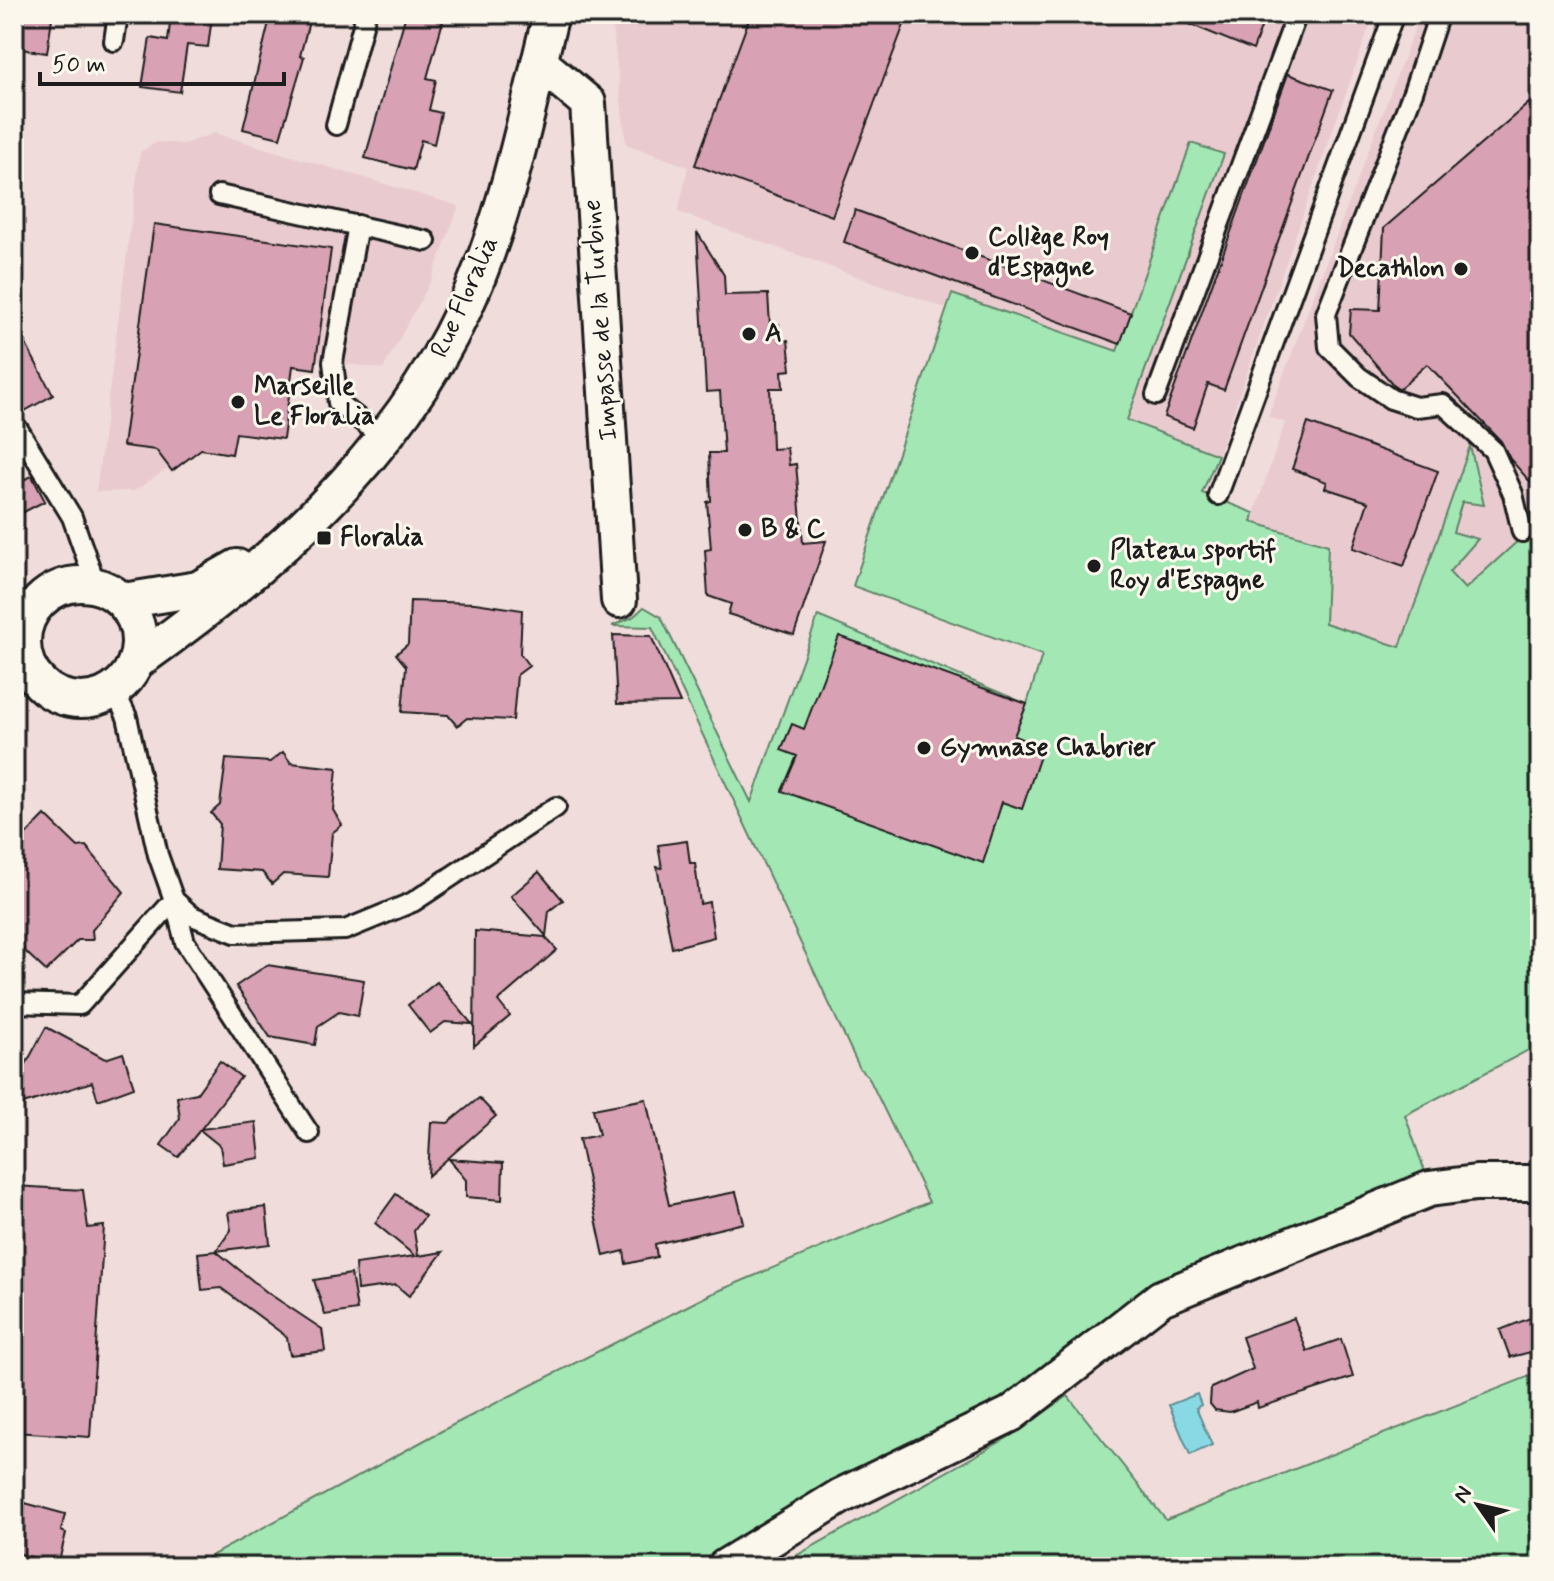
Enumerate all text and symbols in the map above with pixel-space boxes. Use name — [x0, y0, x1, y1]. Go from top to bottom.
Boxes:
scale bar — [40, 36, 284, 86]
text: 50 m — [52, 50, 106, 81]
street label: Impasse de la Turbine — [576, 198, 626, 442]
place label: Collège Roy d'Espagne — [988, 221, 1109, 288]
street label: Rue Floralia — [423, 231, 507, 363]
marker: Collège Roy d'Espagne — [963, 244, 981, 262]
place label: Decathlon — [1337, 252, 1445, 286]
marker: Decathlon — [1452, 260, 1470, 278]
place label: A — [765, 317, 782, 351]
marker: A — [740, 325, 758, 343]
place label: Marseille Le Floralia — [254, 370, 375, 434]
marker: Marseille Le Floralia — [229, 393, 247, 411]
place label: B & C — [761, 513, 825, 547]
place label: Floralia — [340, 521, 424, 555]
marker: B & C — [736, 521, 754, 539]
marker: Floralia — [315, 529, 333, 547]
place label: Plateau sportif Roy d'Espagne — [1110, 534, 1276, 601]
marker: Plateau sportif Roy d'Espagne — [1085, 557, 1103, 575]
place label: Gymnase Chabrier — [940, 731, 1156, 765]
marker: Gymnase Chabrier — [915, 739, 933, 757]
north arrow — [1438, 1465, 1518, 1545]
text: N — [1447, 1481, 1479, 1509]

